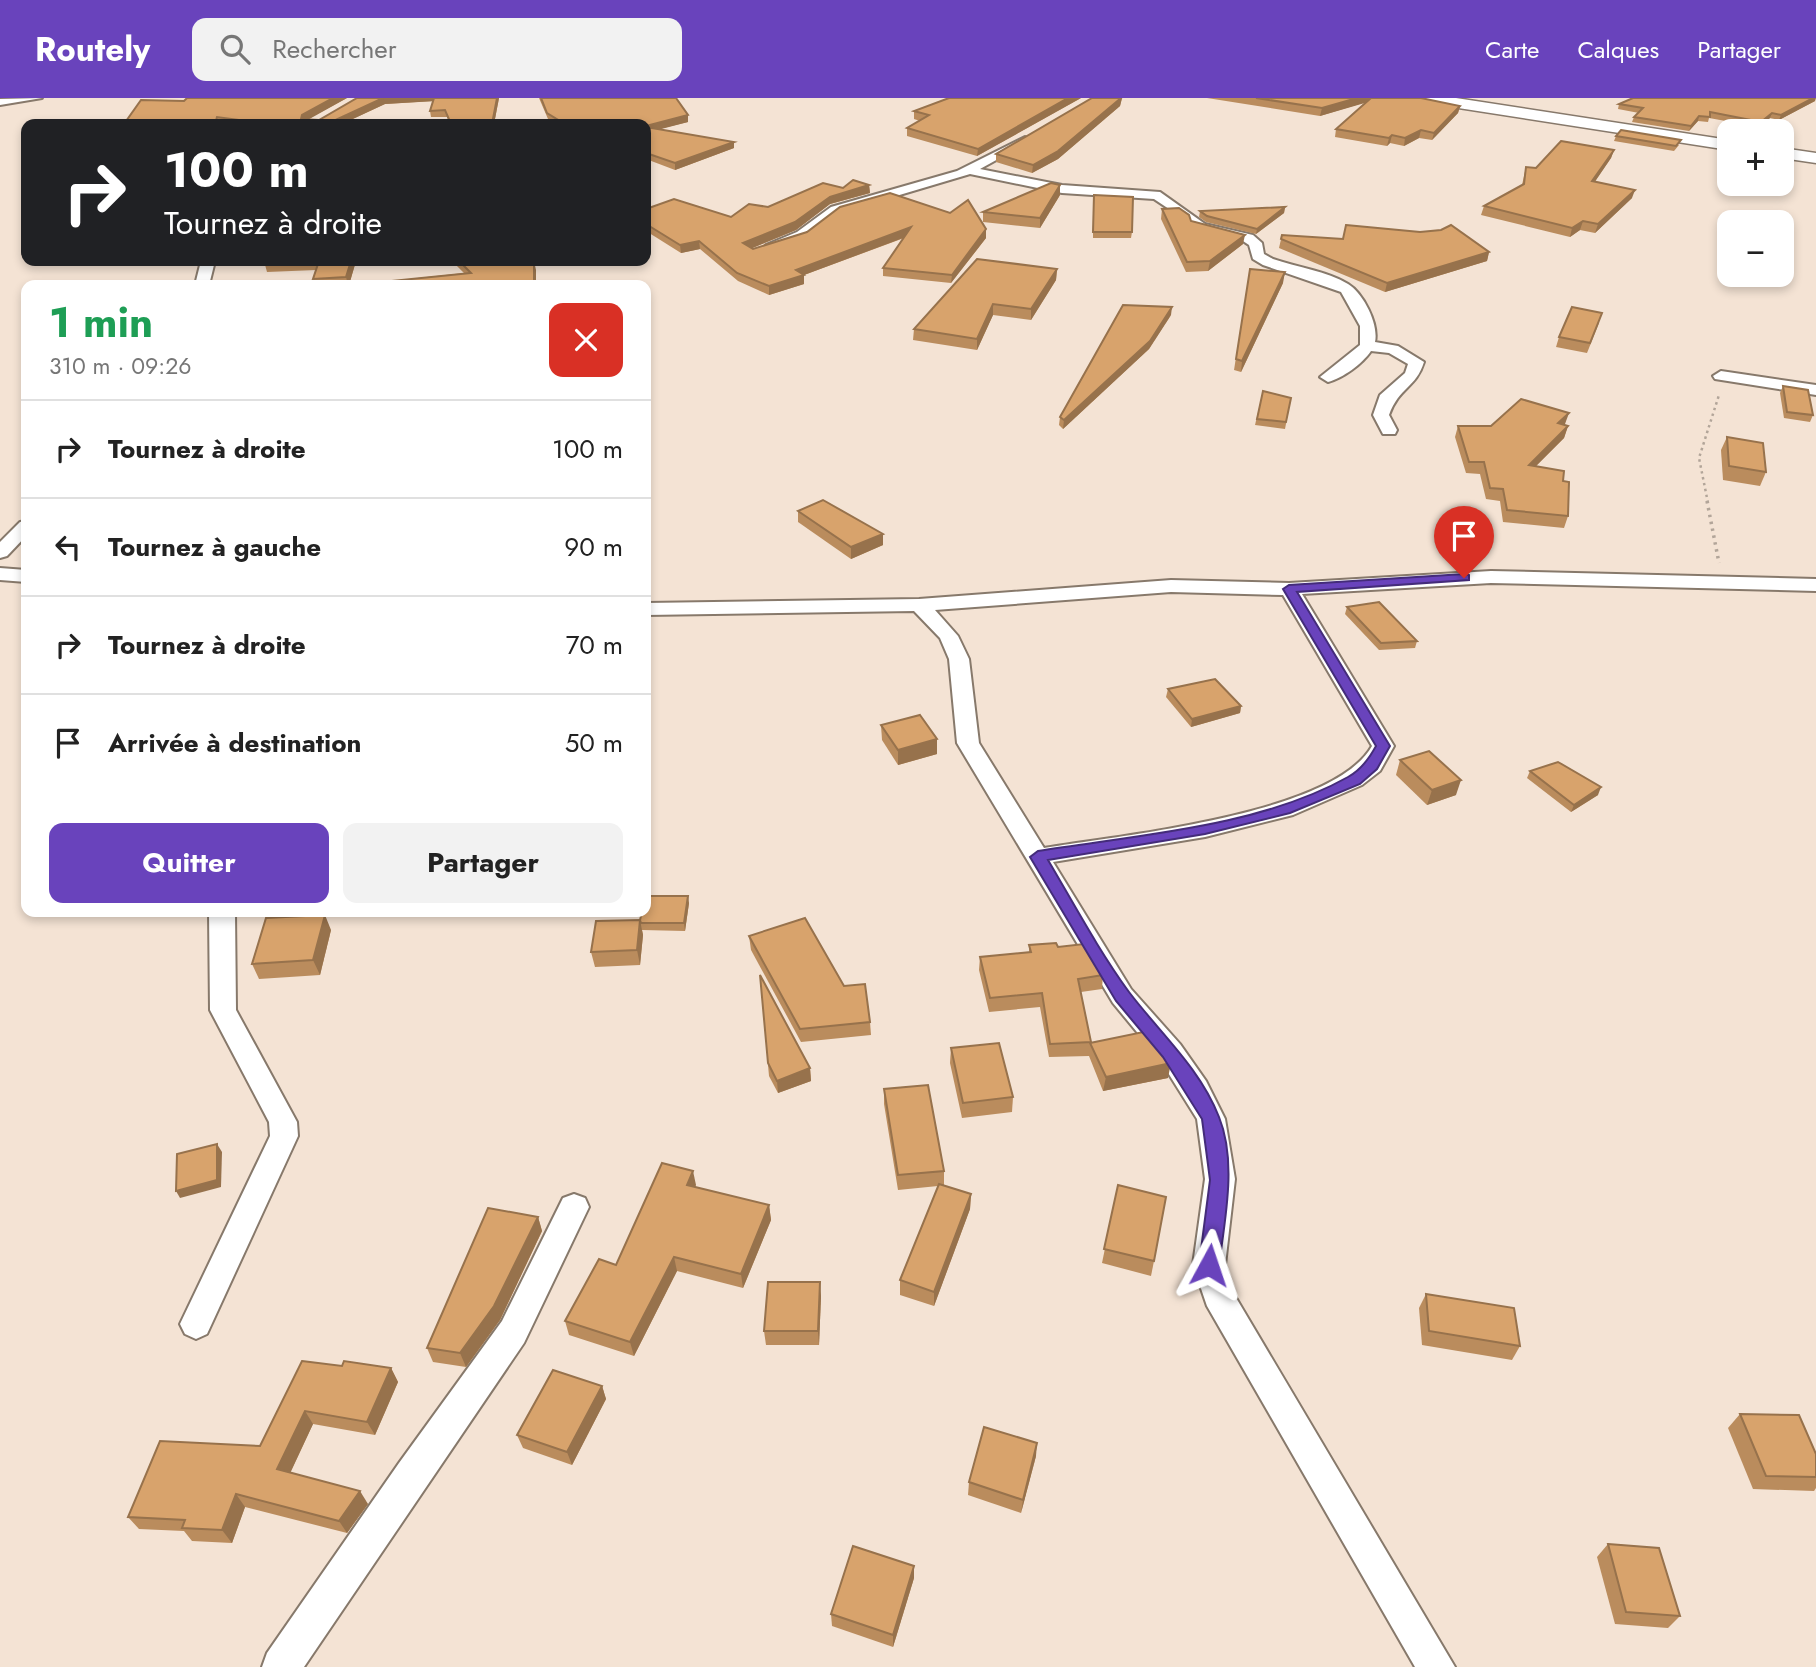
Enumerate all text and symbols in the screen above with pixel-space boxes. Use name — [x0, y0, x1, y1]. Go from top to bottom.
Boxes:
search box — [192, 18, 682, 81]
text: Routely — [35, 26, 150, 73]
icon: search — [216, 30, 254, 68]
text: Rechercher — [272, 30, 397, 68]
text: Carte — [1485, 32, 1539, 67]
text: Calques — [1577, 32, 1659, 67]
text: Partager — [1697, 32, 1781, 67]
map controls — [1717, 119, 1794, 287]
button: + — [1717, 119, 1794, 196]
text: 100 m — [164, 135, 309, 205]
icon: right — [49, 147, 140, 238]
text: Tournez à droite — [164, 200, 382, 246]
button: − — [1717, 210, 1794, 287]
text: 1 min — [49, 292, 153, 353]
button: close — [549, 303, 623, 377]
text: 310 m · 09:26 — [49, 349, 192, 383]
icon: right — [49, 430, 87, 468]
text: Tournez à droite — [108, 430, 306, 468]
text: 100 m — [552, 430, 623, 468]
pin — [1434, 506, 1494, 578]
icon: arrive — [1445, 517, 1483, 555]
icon: left — [49, 528, 87, 566]
text: Tournez à gauche — [108, 528, 321, 566]
text: 90 m — [564, 528, 623, 566]
icon: right — [49, 626, 87, 664]
text: Tournez à droite — [108, 626, 306, 664]
text: 70 m — [566, 626, 623, 664]
icon: arrive — [49, 724, 87, 762]
text: Arrivée à destination — [108, 724, 361, 762]
text: 50 m — [565, 724, 623, 762]
button: Quitter — [49, 823, 329, 903]
button: Partager — [343, 823, 623, 903]
position arrow — [1172, 1228, 1246, 1302]

